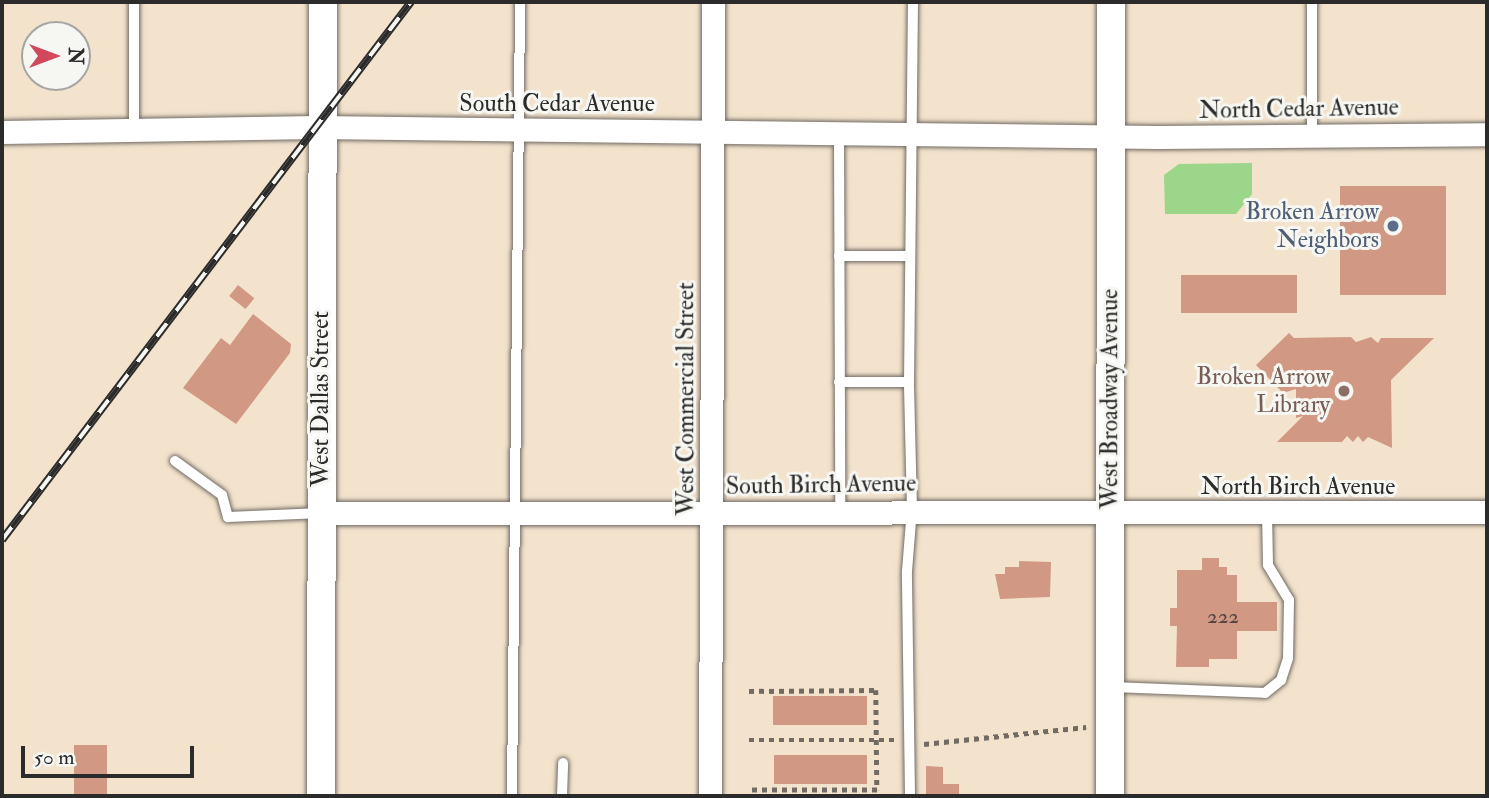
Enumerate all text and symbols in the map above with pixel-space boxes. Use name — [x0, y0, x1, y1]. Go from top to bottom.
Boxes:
north arrow — [21, 21, 91, 91]
text: N — [63, 47, 87, 65]
street label: South Cedar Avenue — [459, 90, 655, 118]
street label: North Cedar Avenue — [1199, 93, 1399, 125]
place label: Broken Arrow Neighbors — [1245, 198, 1379, 254]
marker: Broken Arrow Neighbors — [1385, 218, 1401, 234]
street label: West Commercial Street — [672, 282, 700, 516]
street label: West Broadway Avenue — [1096, 289, 1124, 509]
street label: West Dallas Street — [307, 311, 335, 487]
place label: Broken Arrow Library — [1196, 363, 1330, 419]
marker: Broken Arrow Library — [1336, 383, 1352, 399]
street label: South Birch Avenue — [726, 469, 916, 501]
street label: North Birch Avenue — [1201, 473, 1395, 501]
house number: 222 — [1207, 604, 1239, 630]
scale bar — [24, 732, 198, 776]
text: 50 m — [34, 744, 75, 771]

